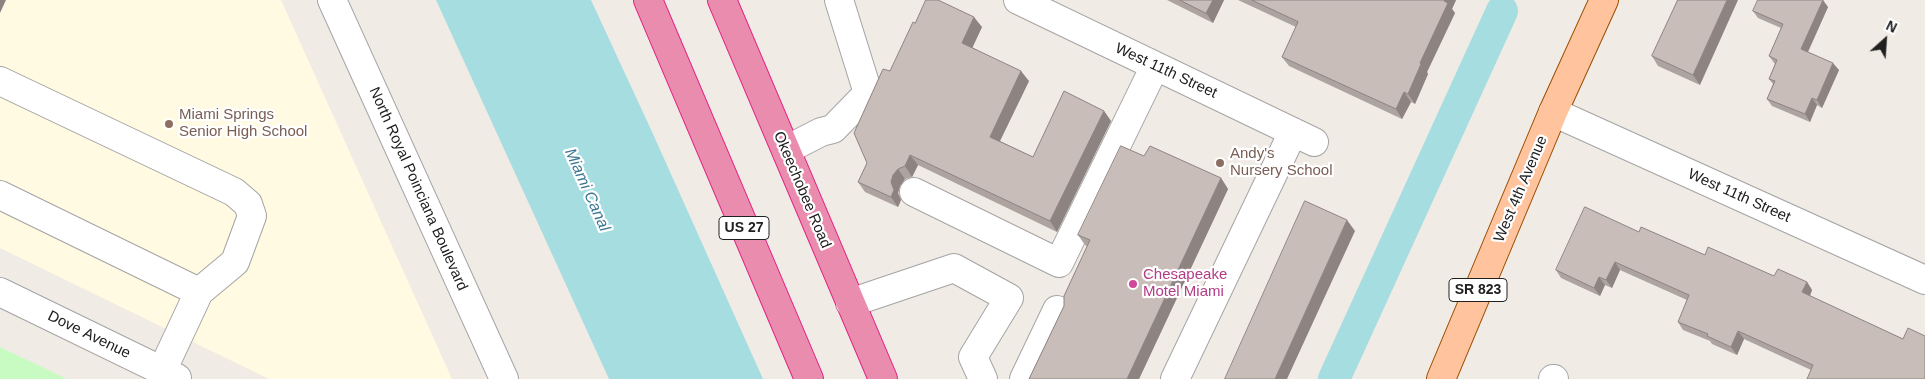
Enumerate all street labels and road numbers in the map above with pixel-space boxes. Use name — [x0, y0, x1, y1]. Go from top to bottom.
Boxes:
street label: West 11th Street — [1112, 40, 1220, 102]
street label: North Royal Poinciana Boulevard — [365, 84, 471, 294]
street label: Okeechobee Road — [769, 129, 835, 251]
street label: West 4th Avenue — [1491, 133, 1551, 245]
street label: West 11th Street — [1685, 165, 1793, 227]
road number: US 27 — [719, 217, 769, 240]
road number: SR 823 — [1449, 278, 1507, 302]
street label: Dove Avenue — [45, 307, 133, 363]

